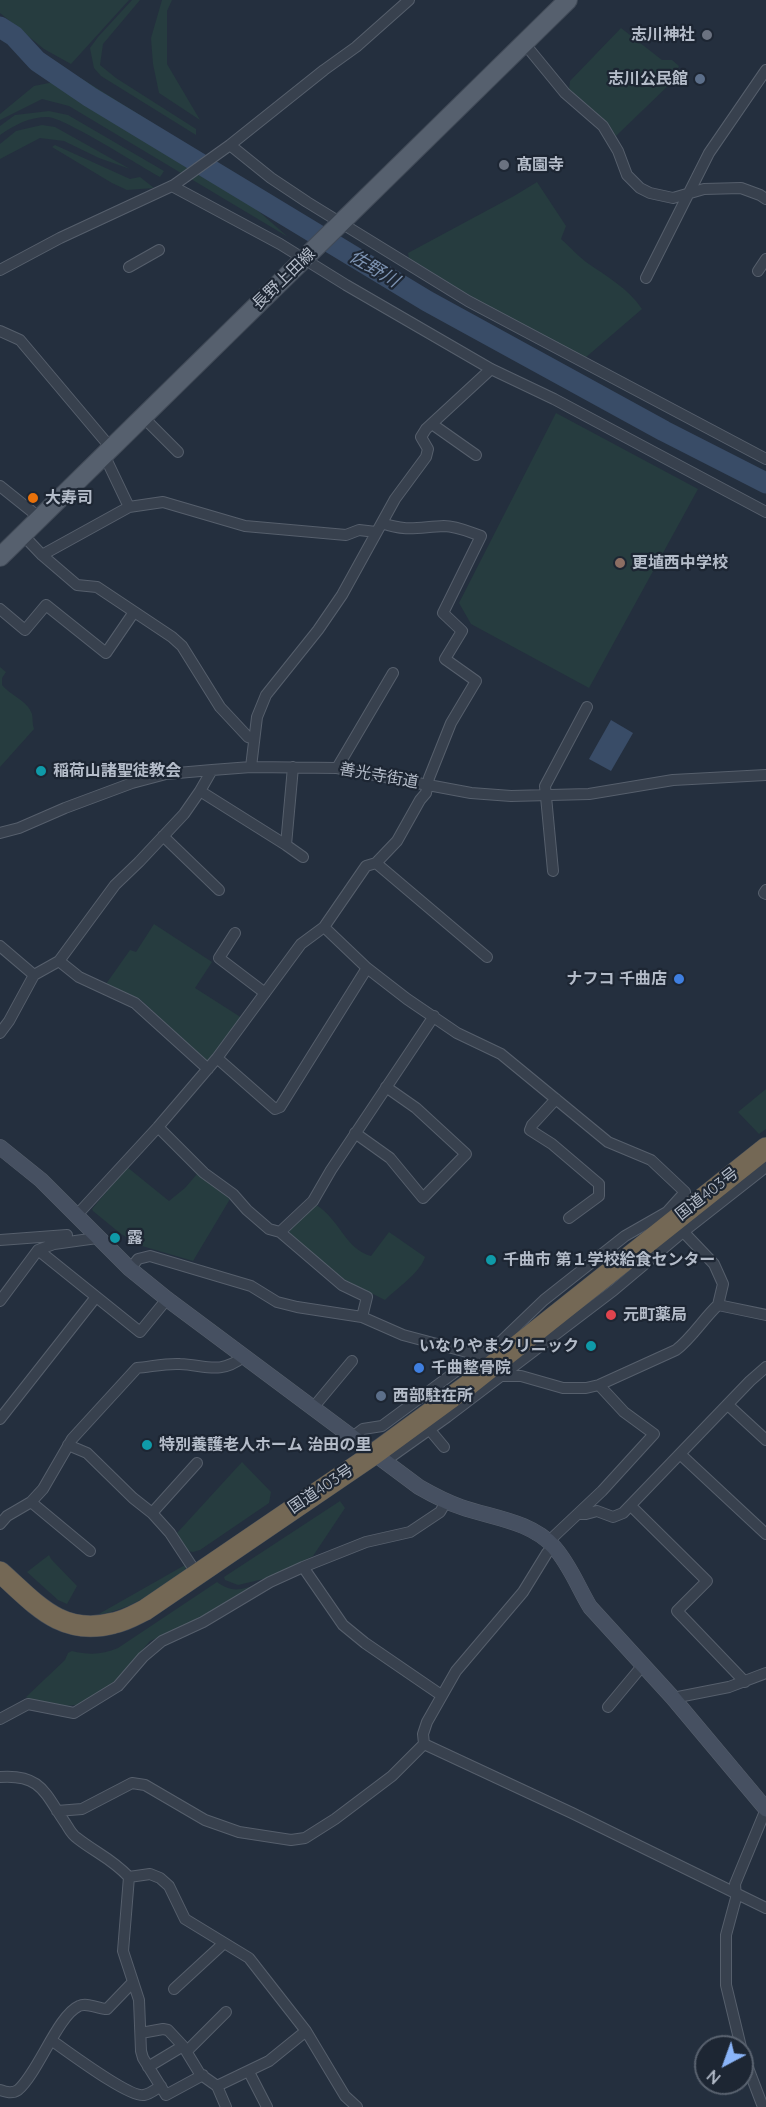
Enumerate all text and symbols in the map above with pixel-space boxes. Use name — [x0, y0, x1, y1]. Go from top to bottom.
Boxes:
place label: 志川神社 — [631, 25, 695, 45]
marker: 志川神社 — [700, 28, 714, 42]
place label: 志川公民館 — [608, 69, 688, 89]
marker: 志川公民館 — [693, 72, 707, 86]
place label: 髙園寺 — [516, 155, 564, 175]
marker: 髙園寺 — [497, 158, 511, 172]
street label: 長野上田線 — [249, 244, 319, 314]
water label: 佐野川 — [345, 246, 403, 292]
place label: 大寿司 — [45, 488, 93, 508]
marker: 大寿司 — [26, 491, 40, 505]
place label: 更埴西中学校 — [632, 553, 728, 573]
marker: 更埴西中学校 — [613, 556, 627, 570]
street label: 善光寺街道 — [338, 760, 420, 792]
place label: 稲荷山諸聖徒教会 — [53, 761, 181, 781]
marker: 稲荷山諸聖徒教会 — [34, 764, 48, 778]
place label: ナフコ 千曲店 — [567, 969, 667, 989]
marker: ナフコ 千曲店 — [672, 972, 686, 986]
street label: 国道403号 — [672, 1164, 742, 1224]
place label: 露 — [127, 1228, 143, 1248]
marker: 露 — [108, 1231, 122, 1245]
place label: 千曲市 第１学校給食センター — [503, 1250, 715, 1270]
marker: 千曲市 第１学校給食センター — [484, 1253, 498, 1267]
place label: 元町薬局 — [623, 1305, 687, 1325]
marker: 元町薬局 — [604, 1308, 618, 1322]
place label: いなりやまクリニック — [419, 1336, 579, 1356]
marker: いなりやまクリニック — [584, 1339, 598, 1353]
place label: 千曲整骨院 — [431, 1358, 511, 1378]
marker: 千曲整骨院 — [412, 1361, 426, 1375]
place label: 西部駐在所 — [393, 1386, 473, 1406]
marker: 西部駐在所 — [374, 1389, 388, 1403]
place label: 特別養護老人ホーム 治田の里 — [159, 1435, 371, 1455]
marker: 特別養護老人ホーム 治田の里 — [140, 1438, 154, 1452]
street label: 国道403号 — [285, 1460, 357, 1518]
north arrow — [694, 2035, 754, 2095]
text: N — [703, 2066, 725, 2088]

